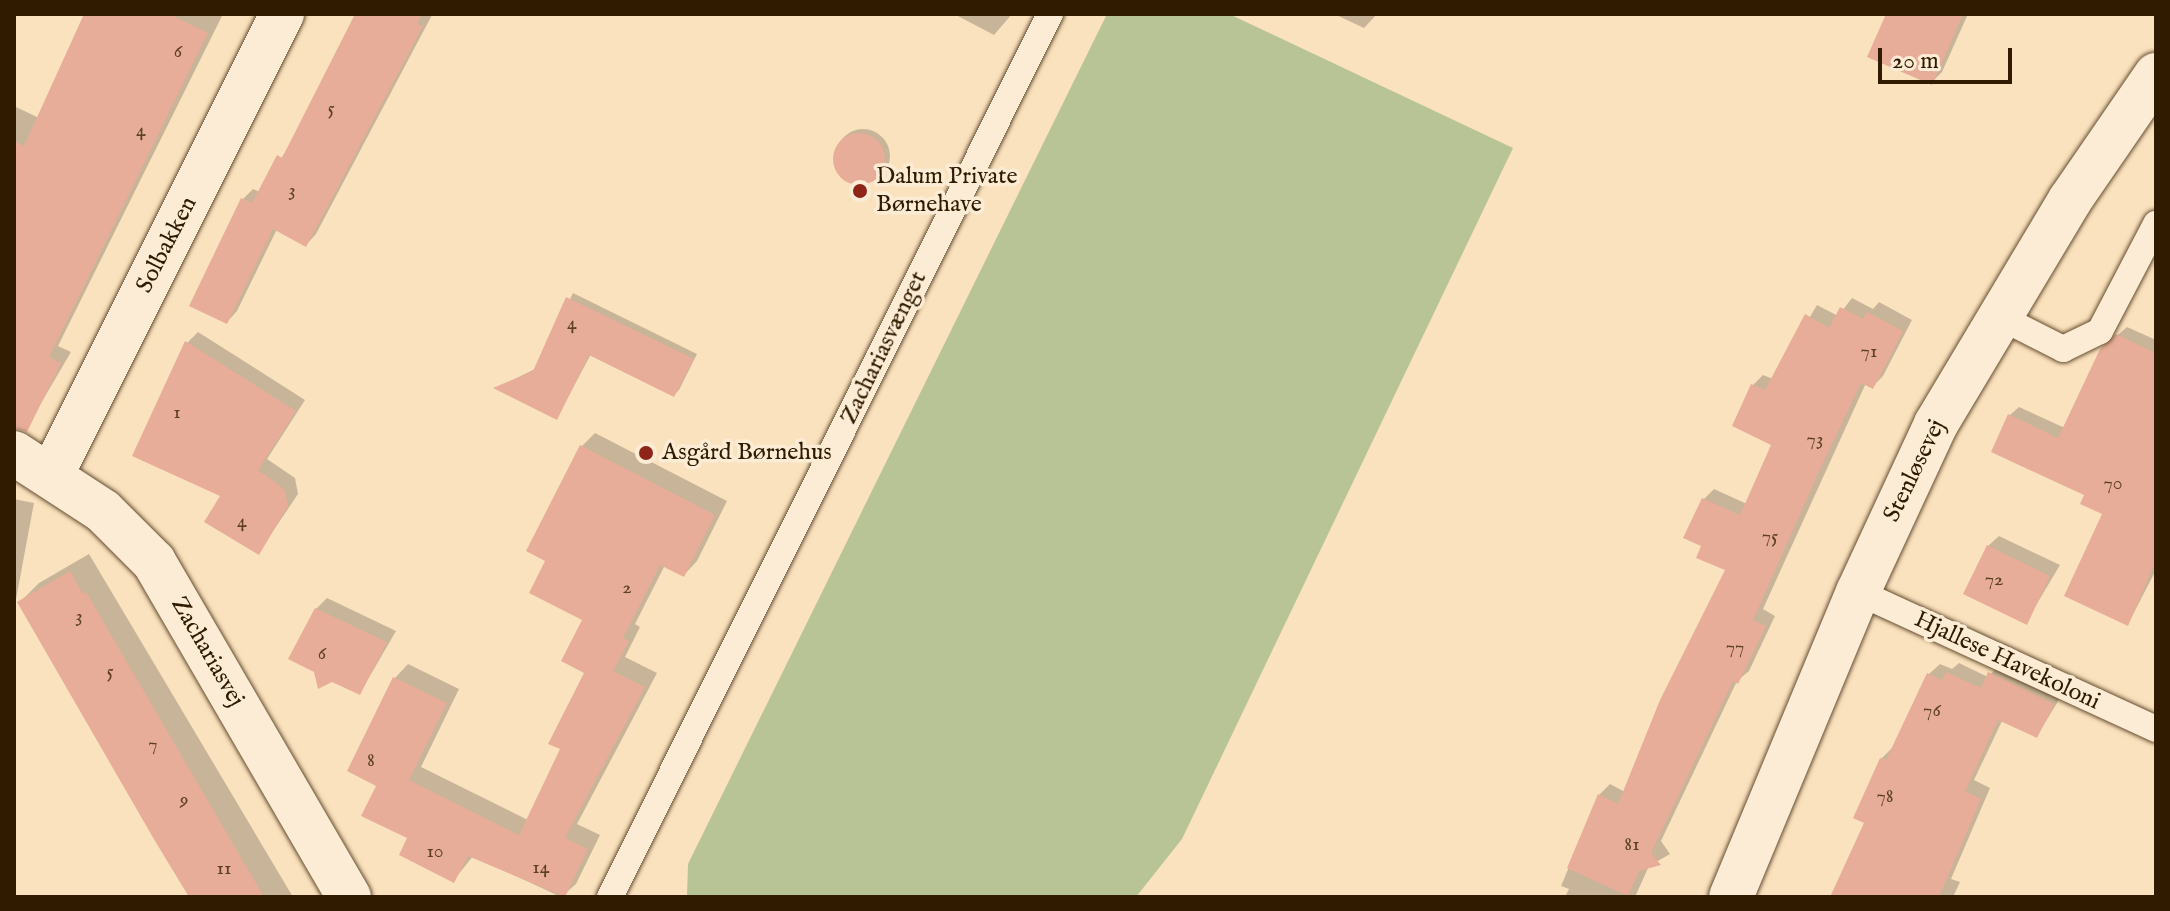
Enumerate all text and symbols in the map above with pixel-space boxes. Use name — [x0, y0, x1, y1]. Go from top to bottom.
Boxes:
scale bar — [1882, 32, 2016, 82]
house number: 6 — [174, 39, 182, 63]
text: 20 m — [1892, 46, 1939, 77]
house number: 5 — [327, 96, 335, 120]
house number: 4 — [136, 118, 146, 142]
place label: Dalum Private Børnehave — [876, 163, 1017, 219]
house number: 3 — [288, 178, 296, 202]
marker: Dalum Private Børnehave — [851, 182, 869, 200]
street label: Solbakken — [131, 192, 203, 298]
street label: Zachariasvænget — [835, 267, 933, 429]
house number: 4 — [567, 311, 577, 335]
house number: 71 — [1861, 339, 1877, 363]
house number: 1 — [173, 400, 181, 424]
street label: Stenløsevej — [1878, 415, 1952, 527]
house number: 73 — [1807, 427, 1823, 451]
place label: Asgård Børnehus — [662, 439, 832, 467]
marker: Asgård Børnehus — [637, 444, 655, 462]
house number: 70 — [2103, 471, 2123, 495]
house number: 4 — [237, 509, 247, 533]
house number: 75 — [1762, 524, 1778, 548]
house number: 72 — [1985, 567, 2003, 591]
house number: 2 — [622, 575, 632, 599]
street label: Zachariasvej — [164, 592, 250, 712]
house number: 3 — [75, 604, 83, 628]
street label: Hjallese Havekoloni — [1910, 605, 2104, 717]
house number: 77 — [1726, 635, 1744, 659]
house number: 6 — [318, 641, 326, 665]
house number: 5 — [106, 659, 114, 683]
house number: 76 — [1923, 698, 1941, 722]
house number: 7 — [148, 732, 158, 756]
house number: 8 — [367, 748, 375, 772]
house number: 78 — [1876, 784, 1894, 808]
house number: 9 — [180, 787, 188, 811]
house number: 81 — [1624, 832, 1640, 856]
house number: 10 — [426, 839, 444, 863]
house number: 14 — [532, 855, 550, 879]
house number: 11 — [217, 856, 231, 880]

